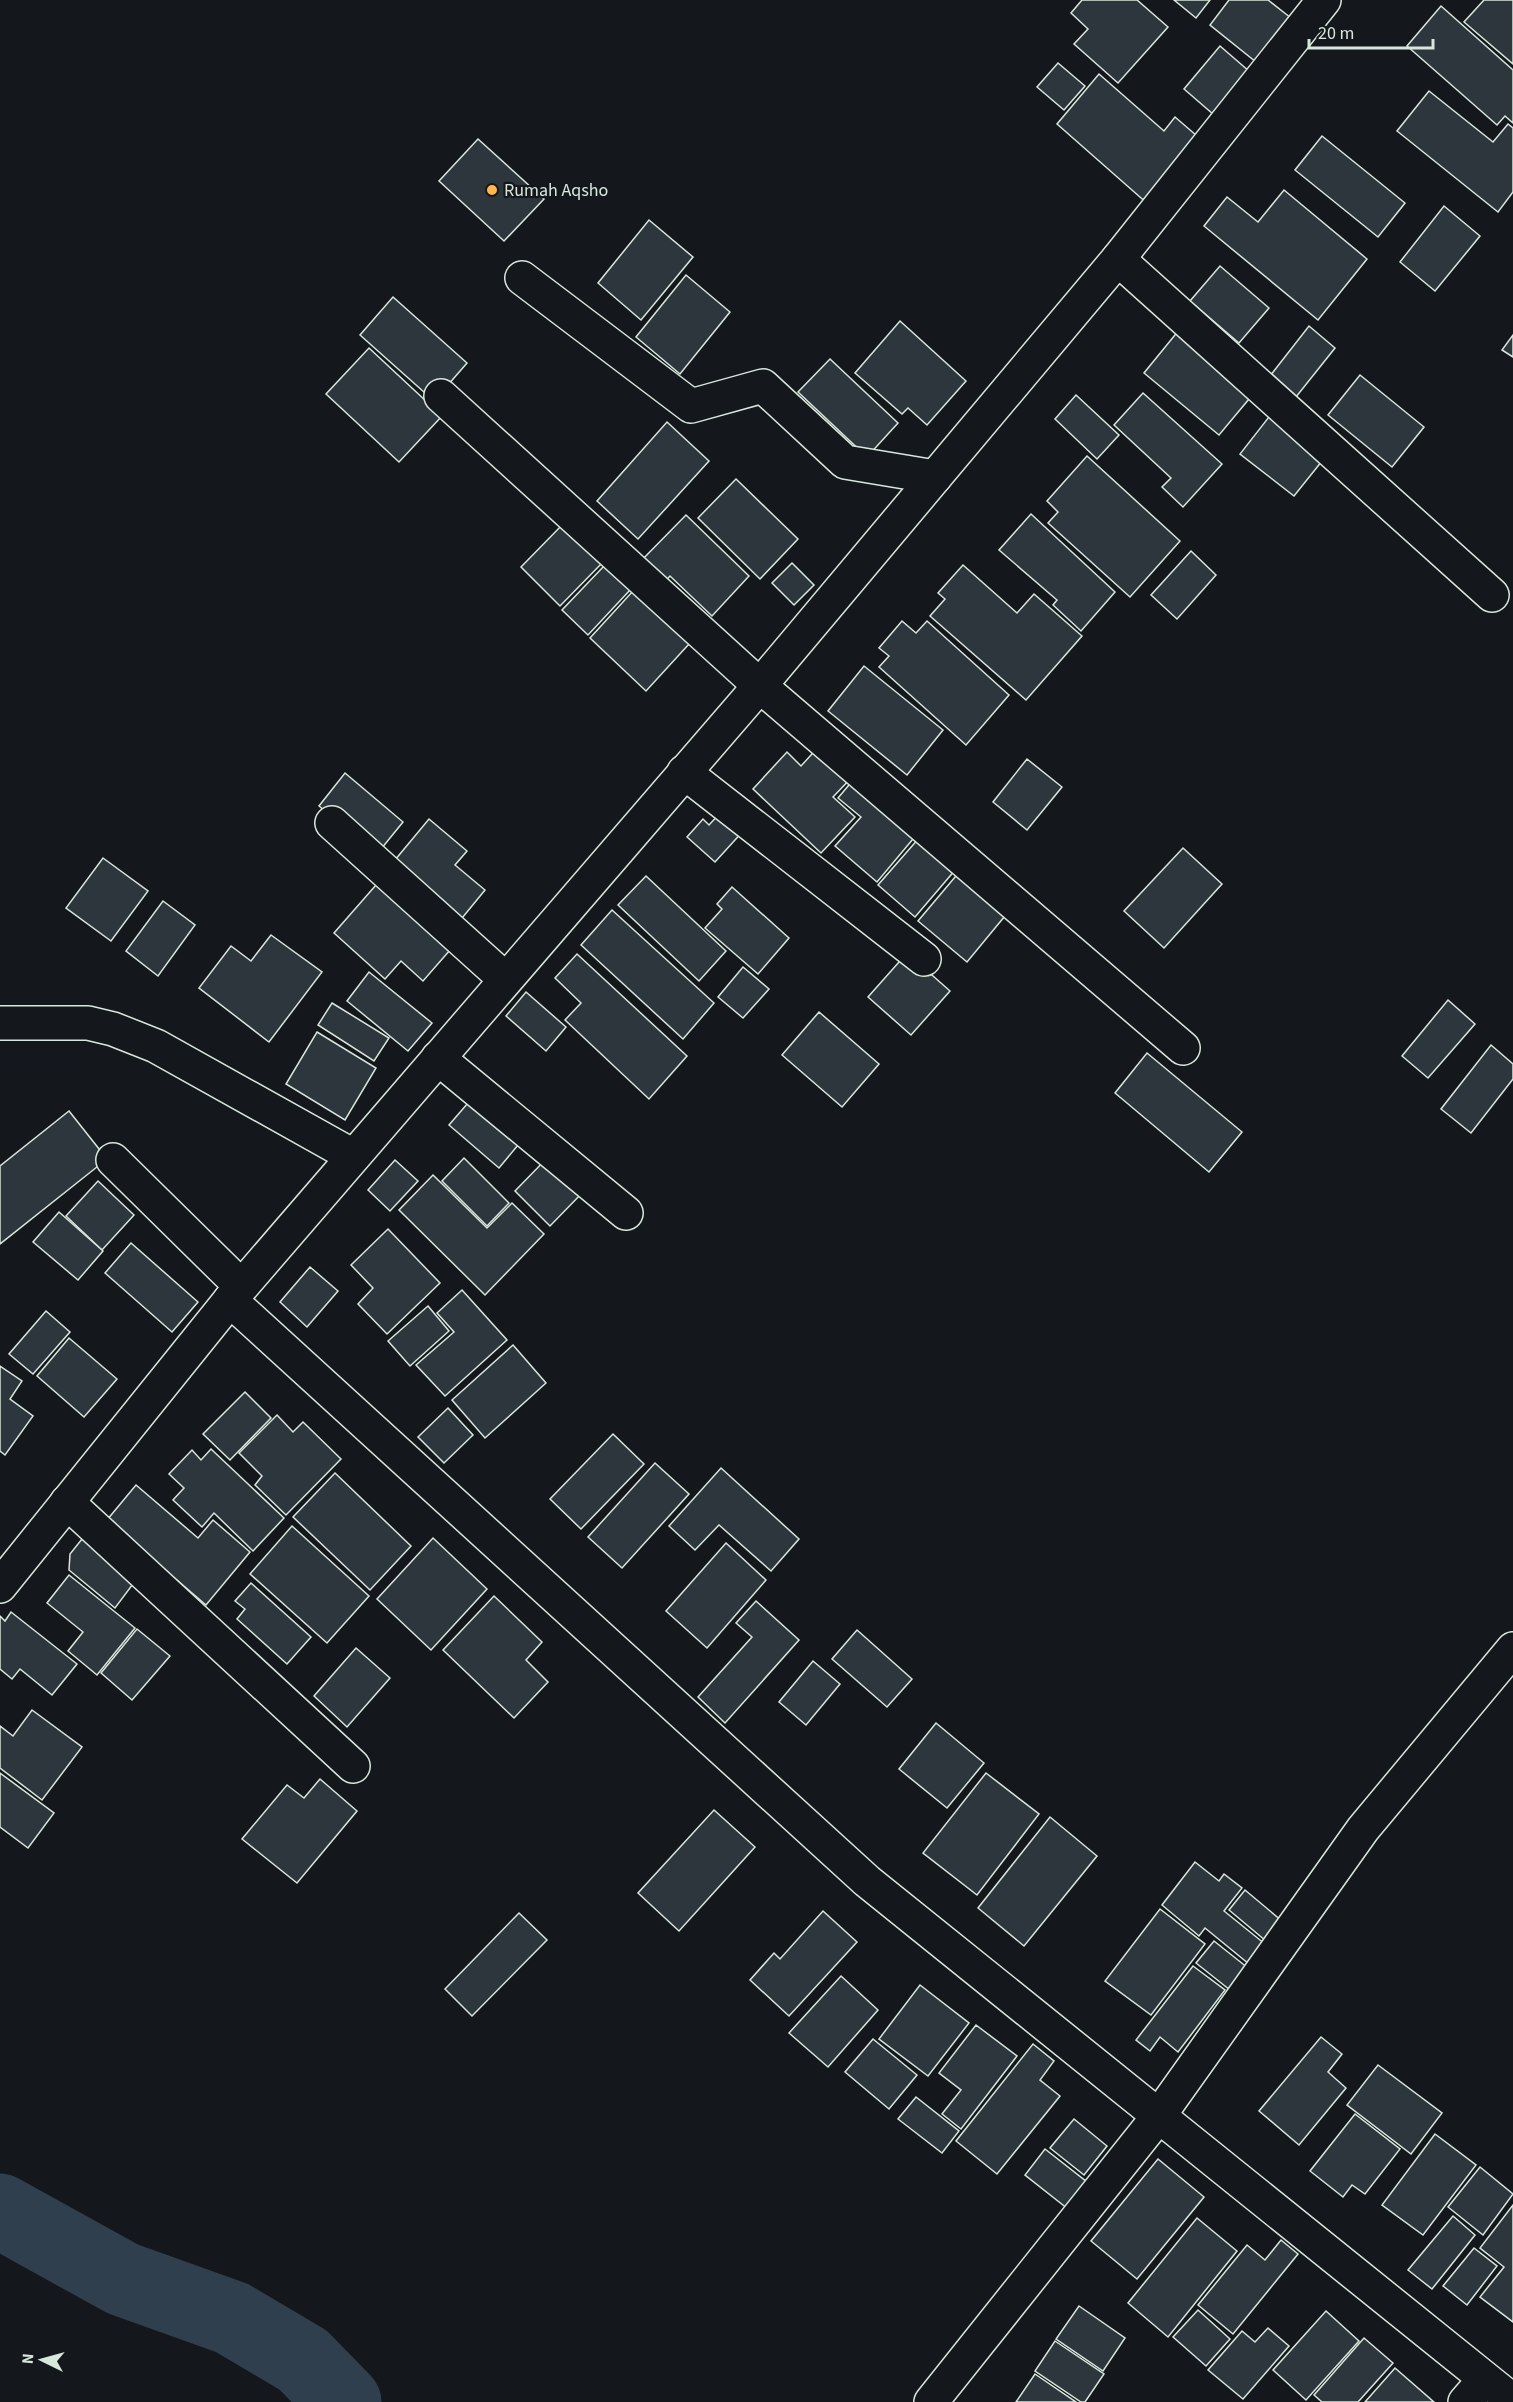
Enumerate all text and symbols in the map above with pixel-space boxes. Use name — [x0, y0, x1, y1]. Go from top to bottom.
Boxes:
scale bar — [1309, 12, 1434, 50]
text: 20 m — [1318, 21, 1354, 46]
place label: Rumah Aqsho — [504, 178, 608, 203]
marker: Rumah Aqsho — [485, 183, 499, 197]
north arrow — [12, 2330, 72, 2390]
text: N — [17, 2353, 39, 2365]

